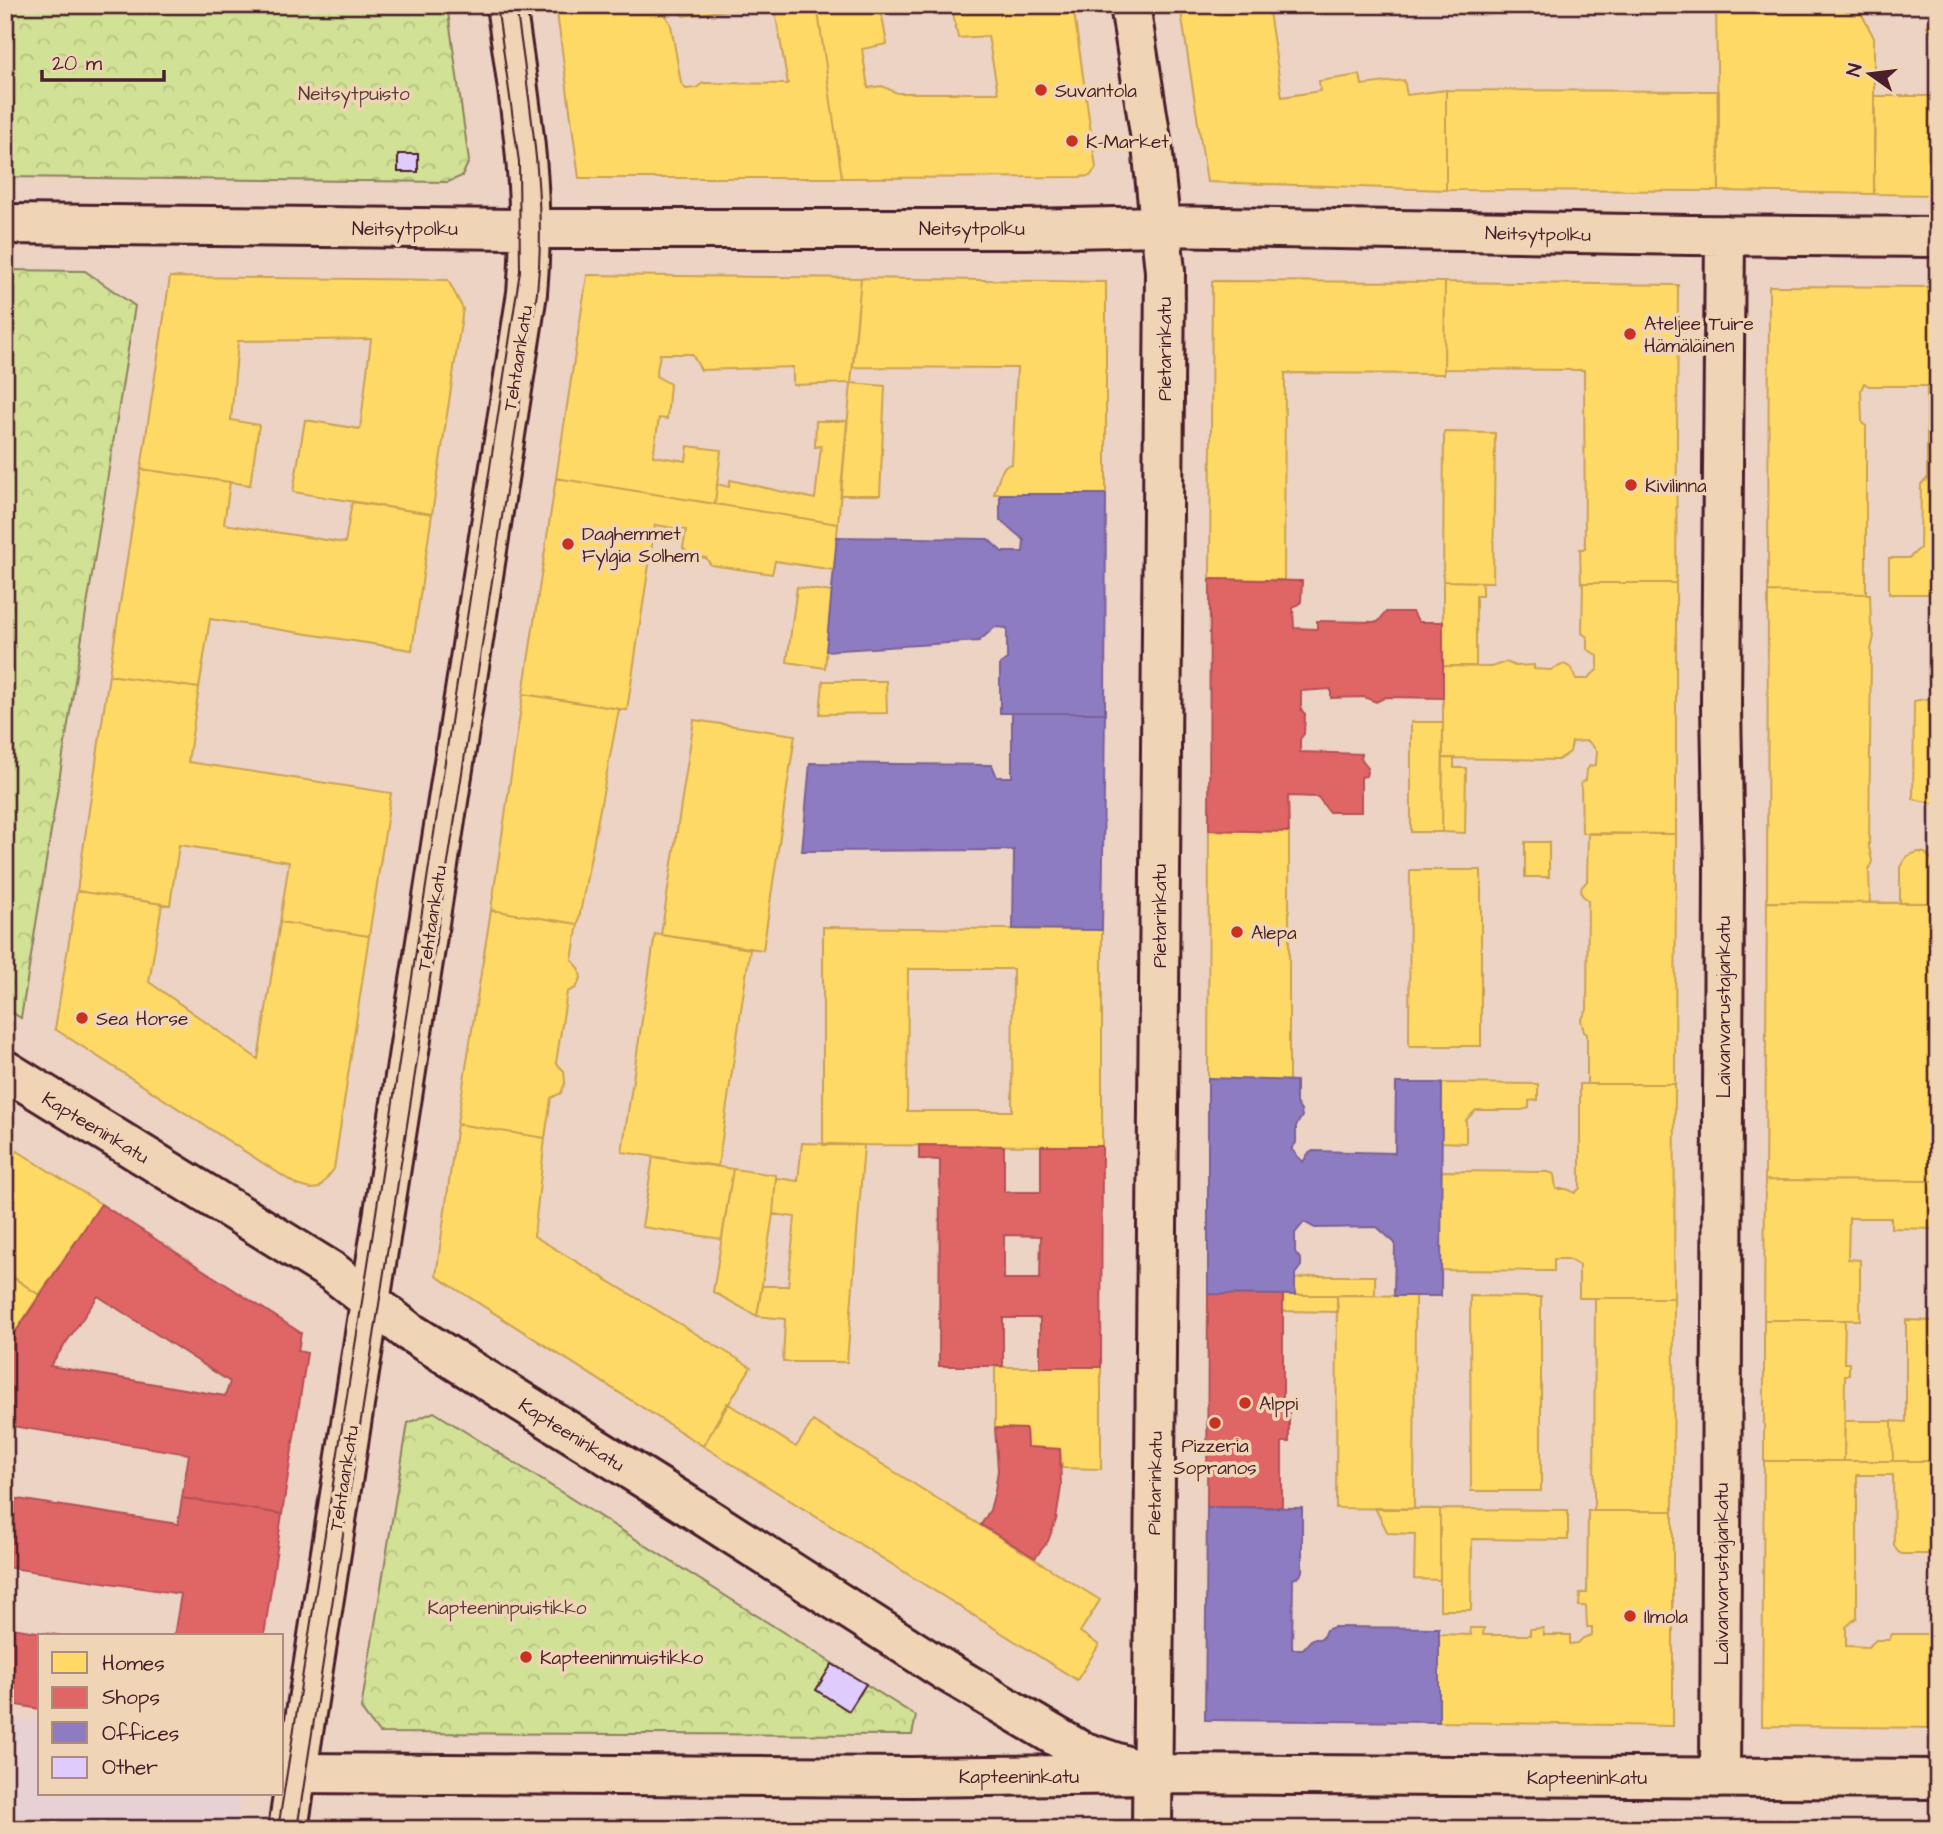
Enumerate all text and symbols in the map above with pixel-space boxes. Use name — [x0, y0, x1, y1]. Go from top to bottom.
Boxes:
scale bar — [42, 38, 164, 82]
north arrow — [1834, 38, 1904, 108]
text: 20 m — [52, 49, 103, 78]
text: N — [1840, 61, 1870, 79]
place label: Suvantola — [1055, 78, 1137, 105]
park label: Neitsytpuisto — [298, 81, 410, 109]
marker: Suvantola — [1033, 82, 1049, 98]
place label: K-Market — [1086, 129, 1169, 156]
marker: K-Market — [1064, 133, 1080, 149]
street label: Neitsytpolku — [352, 216, 458, 244]
street label: Neitsytpolku — [919, 216, 1025, 244]
street label: Neitsytpolku — [1485, 220, 1592, 250]
street label: Pietarinkatu — [1152, 297, 1179, 401]
street label: Tehtaankatu — [497, 303, 540, 413]
place label: Ateljee Tuire Hämäläinen — [1644, 311, 1754, 360]
marker: Ateljee Tuire Hämäläinen — [1622, 326, 1638, 342]
place label: Kivilinna — [1645, 473, 1707, 500]
marker: Kivilinna — [1623, 477, 1639, 493]
place label: Daghemmet Fylgia Solhem — [582, 521, 699, 571]
marker: Daghemmet Fylgia Solhem — [560, 536, 576, 552]
street label: Tehtaankatu — [411, 863, 454, 973]
street label: Pietarinkatu — [1147, 864, 1174, 968]
street label: Laivanvarustajankatu — [1711, 915, 1738, 1098]
place label: Alepa — [1251, 920, 1297, 947]
marker: Alepa — [1229, 924, 1245, 940]
place label: Sea Horse — [96, 1006, 188, 1033]
marker: Sea Horse — [74, 1010, 90, 1026]
street label: Kapteeninkatu — [37, 1086, 154, 1171]
place label: Alppi — [1259, 1391, 1298, 1418]
street label: Kapteeninkatu — [513, 1392, 630, 1479]
marker: Alppi — [1237, 1395, 1253, 1411]
marker: Pizzeria Sopranos — [1207, 1415, 1223, 1431]
street label: Tehtaankatu — [323, 1423, 366, 1533]
street label: Pietarinkatu — [1141, 1430, 1170, 1535]
place label: Pizzeria Sopranos — [1173, 1433, 1257, 1482]
street label: Laivanvarustajankatu — [1709, 1482, 1736, 1665]
park label: Kapteeninpuistikko — [427, 1595, 587, 1622]
place label: Ilmola — [1644, 1604, 1688, 1631]
marker: Ilmola — [1622, 1608, 1638, 1624]
legend — [38, 1634, 284, 1796]
place label: Kapteeninmuistikko — [540, 1645, 704, 1672]
text: Homes — [102, 1649, 165, 1678]
marker: Kapteeninmuistikko — [518, 1649, 534, 1665]
text: Shops — [102, 1683, 160, 1713]
text: Offices — [102, 1719, 179, 1748]
text: Other — [102, 1753, 158, 1782]
street label: Kapteeninkatu — [959, 1764, 1080, 1791]
street label: Kapteeninkatu — [1527, 1765, 1648, 1792]

